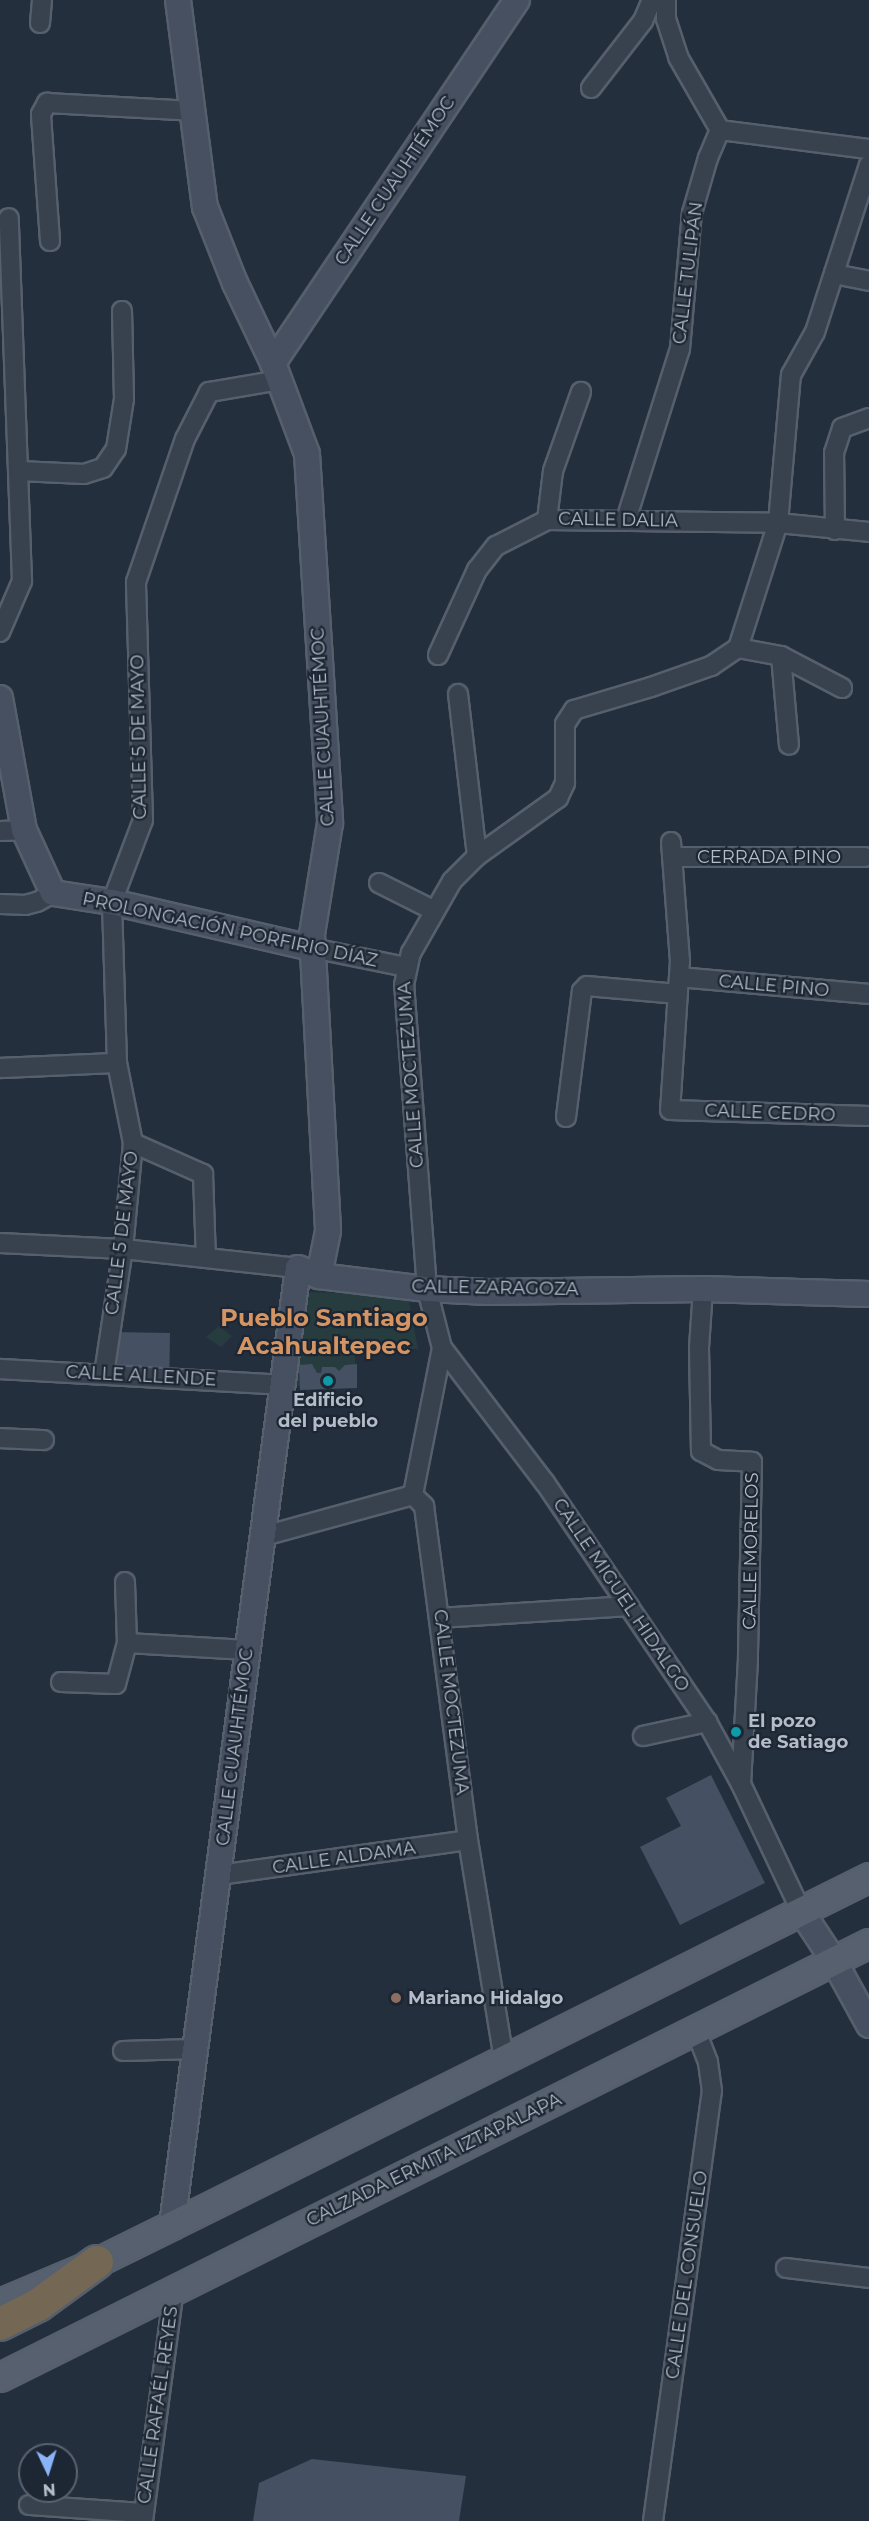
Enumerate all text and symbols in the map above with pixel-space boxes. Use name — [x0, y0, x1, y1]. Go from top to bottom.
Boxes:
street label: CALLE CUAUHTÉMOC — [330, 92, 460, 270]
street label: CALLE TULIPÁN — [669, 201, 707, 345]
street label: CALLE DALIA — [558, 508, 678, 532]
street label: CALLE CUAUHTÉMOC — [307, 627, 339, 827]
street label: CALLE 5 DE MAYO — [127, 654, 151, 820]
street label: CERRADA PINO — [697, 846, 841, 868]
street label: PROLONGACIÓN PORFIRIO DÍAZ — [80, 888, 380, 972]
street label: CALLE PINO — [718, 970, 830, 1002]
street label: CALLE MOCTEZUMA — [394, 981, 428, 1169]
street label: CALLE CEDRO — [704, 1100, 836, 1126]
street label: CALLE 5 DE MAYO — [101, 1150, 143, 1316]
street label: CALLE ZARAGOZA — [411, 1276, 579, 1300]
district label: Pueblo Santiago Acahualtepec — [220, 1304, 428, 1360]
street label: CALLE ALLENDE — [65, 1361, 217, 1391]
marker: Edificio del pueblo — [321, 1374, 335, 1388]
place label: Edificio del pueblo — [278, 1390, 378, 1432]
street label: CALLE MORELOS — [739, 1472, 763, 1630]
street label: CALLE MIGUEL HIDALGO — [548, 1494, 694, 1696]
street label: CALLE MOCTEZUMA — [429, 1608, 473, 1796]
street label: CALLE CUAUHTÉMOC — [212, 1647, 258, 1847]
place label: El pozo de Satiago — [748, 1711, 848, 1754]
marker: El pozo de Satiago — [729, 1725, 743, 1739]
street label: CALLE ALDAMA — [271, 1837, 417, 1879]
place label: Mariano Hidalgo — [408, 1987, 563, 2009]
marker: Mariano Hidalgo — [389, 1991, 403, 2005]
street label: CALZADA ERMITA IZTAPALAPA — [303, 2089, 565, 2231]
street label: CALLE DEL CONSUELO — [662, 2169, 712, 2381]
street label: CALLE RAFAÉL REYES — [133, 2305, 183, 2505]
north arrow — [18, 2443, 78, 2503]
text: N — [42, 2480, 56, 2499]

